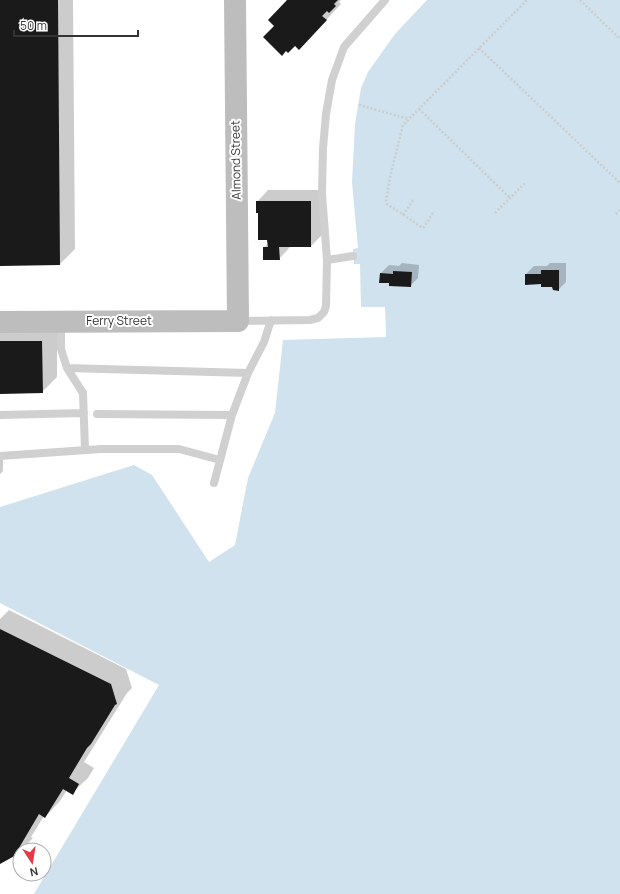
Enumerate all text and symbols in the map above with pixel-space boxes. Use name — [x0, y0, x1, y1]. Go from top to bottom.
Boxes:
scale bar — [14, 12, 138, 38]
text: 50 m — [20, 17, 47, 34]
street label: Almond Street — [226, 120, 245, 200]
street label: Ferry Street — [86, 312, 152, 329]
north arrow — [12, 842, 52, 882]
text: N — [29, 864, 40, 880]

